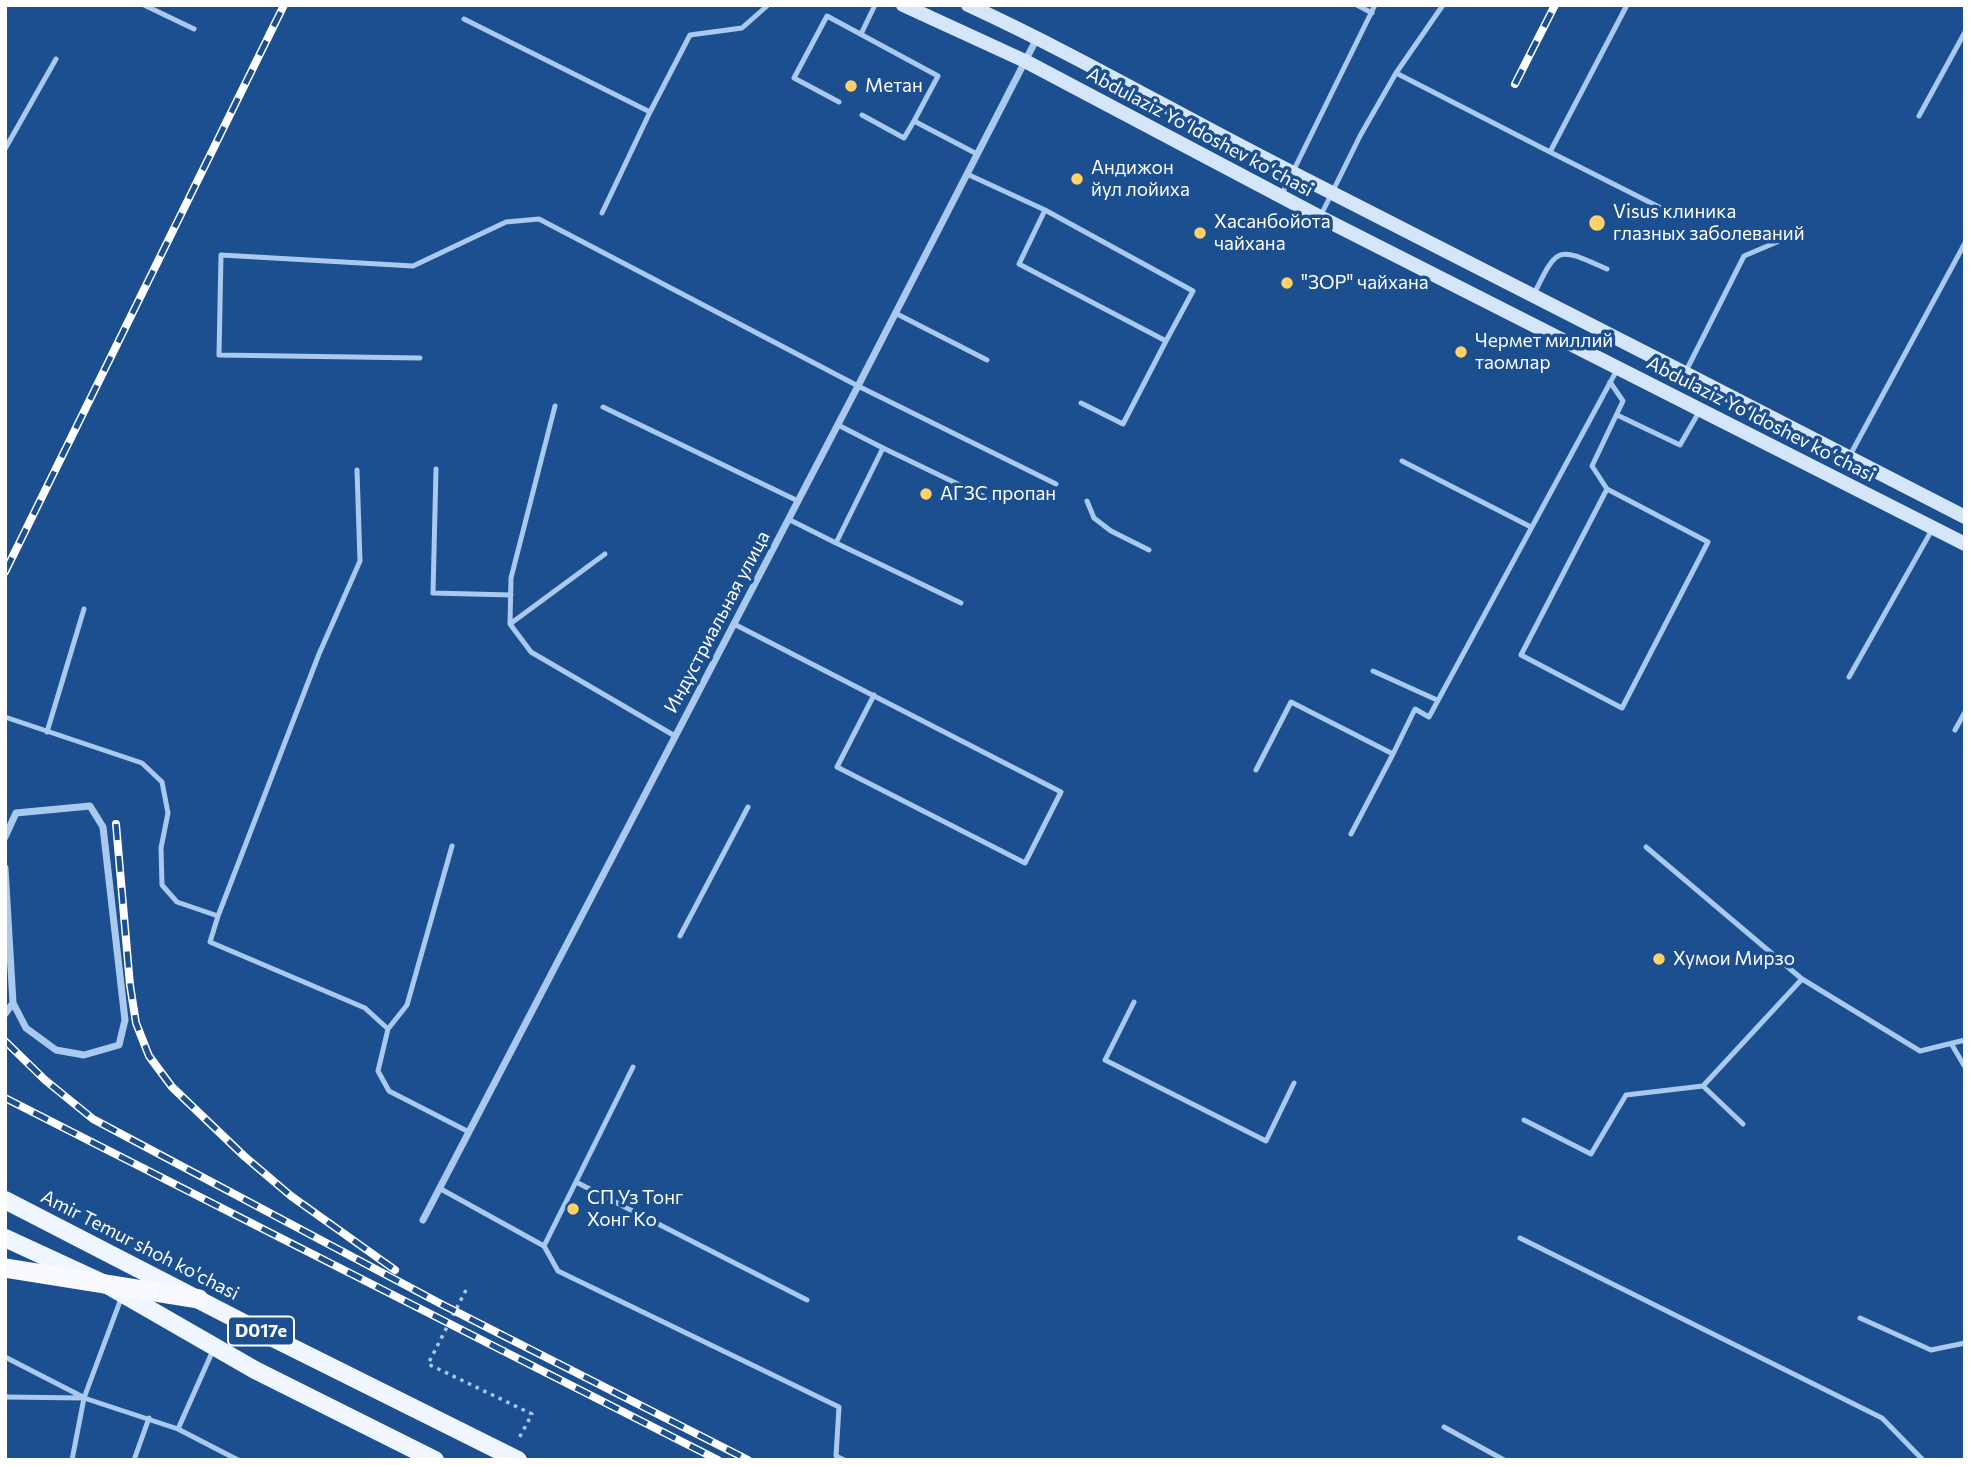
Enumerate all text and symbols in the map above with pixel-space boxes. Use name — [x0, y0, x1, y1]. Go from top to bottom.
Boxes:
street label: Abdulaziz Yoʻldoshev koʻchasi — [1083, 62, 1317, 202]
place label: Метан — [865, 75, 923, 97]
marker: Метан — [843, 78, 859, 94]
place label: Андижон йул лойиха — [1091, 157, 1190, 201]
marker: Андижон йул лойиха — [1069, 171, 1085, 187]
place label: Visus клиника глазных заболеваний — [1613, 201, 1805, 245]
place label: Хасанбойота чайхана — [1214, 211, 1331, 255]
marker: Visus клиника глазных заболеваний — [1587, 213, 1607, 233]
marker: Хасанбойота чайхана — [1192, 225, 1208, 241]
place label: "ЗОР" чайхана — [1301, 272, 1429, 294]
marker: "ЗОР" чайхана — [1279, 275, 1295, 291]
place label: Чермет миллий таомлар — [1475, 330, 1613, 374]
marker: Чермет миллий таомлар — [1453, 344, 1469, 360]
street label: Abdulaziz Yoʻldoshev koʻchasi — [1643, 351, 1879, 487]
place label: АГЗС пропан — [940, 483, 1056, 505]
marker: АГЗС пропан — [918, 486, 934, 502]
street label: Индустриальная улица — [659, 527, 775, 717]
place label: Хумои Мирзо — [1673, 948, 1795, 970]
marker: Хумои Мирзо — [1651, 951, 1667, 967]
street label: Amir Temur shoh ko'chasi — [37, 1185, 243, 1305]
place label: СП Уз Тонг Хонг Ко — [587, 1187, 683, 1231]
marker: СП Уз Тонг Хонг Ко — [565, 1201, 581, 1217]
road number: D017e — [228, 1316, 294, 1346]

